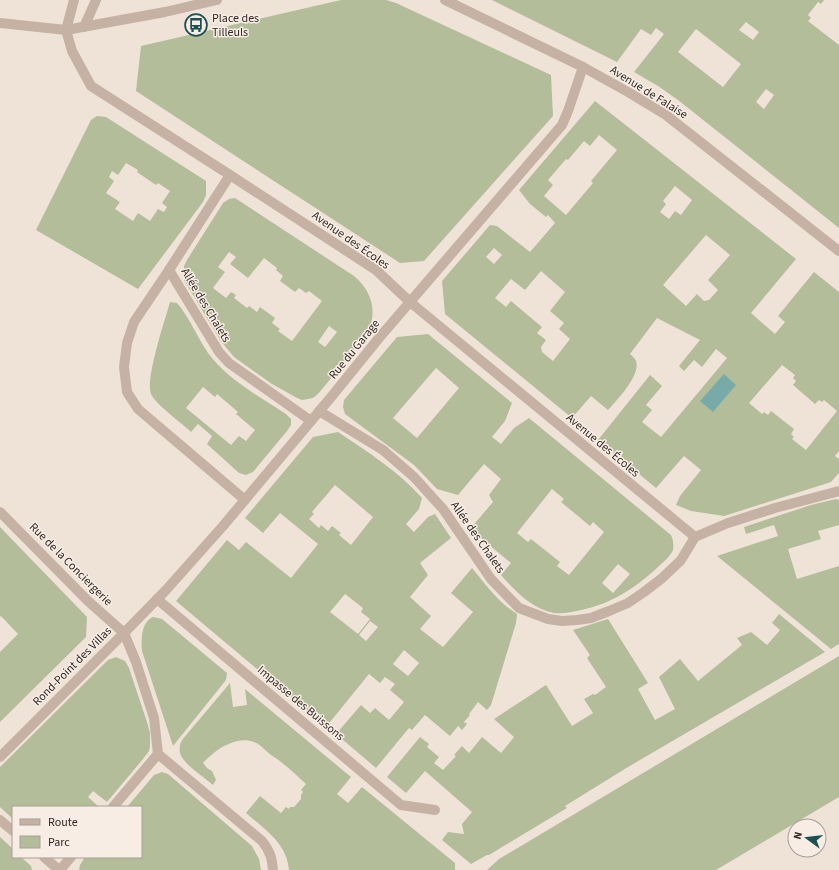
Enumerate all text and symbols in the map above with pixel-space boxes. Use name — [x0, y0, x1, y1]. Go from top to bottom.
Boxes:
place label: Place des Tilleuls — [212, 10, 259, 41]
bus stop icon: Place des Tilleuls — [183, 12, 209, 38]
street label: Avenue de Falaise — [606, 62, 691, 123]
street label: Avenue des Écoles — [308, 207, 393, 274]
street label: Allée des Chalets — [177, 265, 235, 346]
street label: Rue du Garage — [325, 316, 384, 383]
street label: Avenue des Écoles — [562, 409, 643, 481]
street label: Allée des Chalets — [446, 498, 509, 577]
street label: Rue de la Conciergerie — [25, 519, 116, 610]
street label: Rond-Point des Villas — [29, 623, 116, 710]
street label: Impasse des Buissons — [254, 662, 348, 745]
legend — [12, 806, 142, 858]
text: Route — [48, 814, 78, 831]
north arrow — [787, 818, 827, 858]
text: N — [790, 830, 806, 841]
text: Parc — [48, 834, 70, 851]

